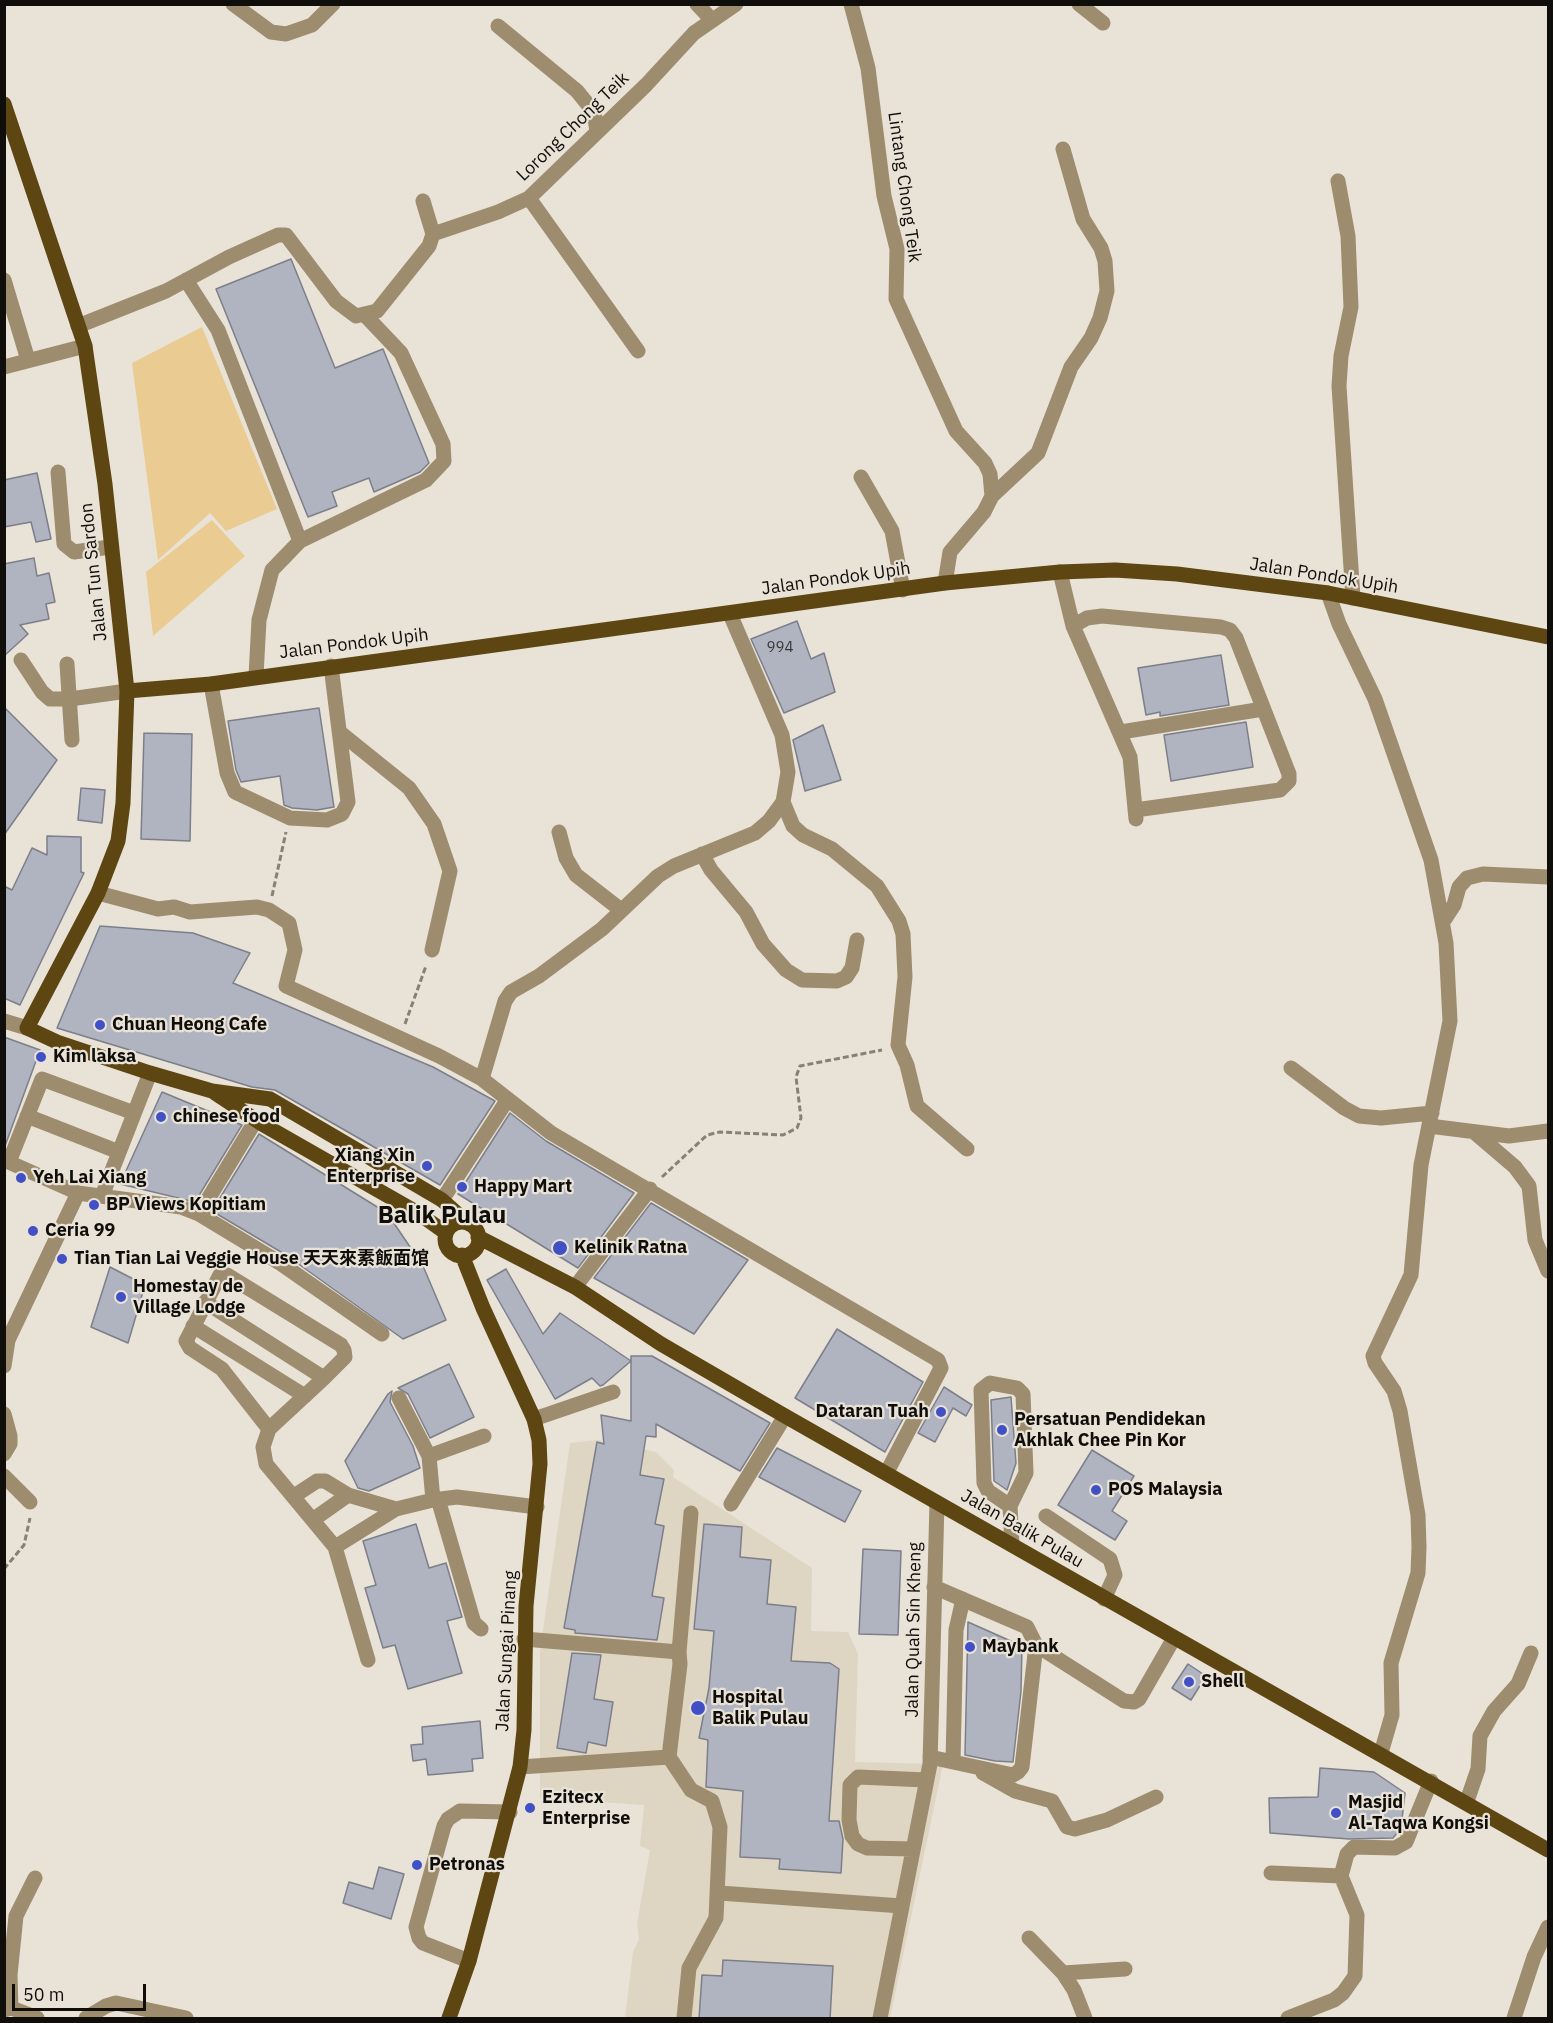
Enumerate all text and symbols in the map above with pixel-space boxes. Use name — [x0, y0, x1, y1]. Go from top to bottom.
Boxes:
street label: Lorong Chong Teik — [512, 68, 634, 186]
street label: Lintang Chong Teik — [883, 110, 925, 264]
street label: Jalan Tun Sardon — [76, 502, 112, 642]
street label: Jalan Pondok Upih — [1248, 554, 1400, 598]
street label: Jalan Pondok Upih — [760, 558, 912, 600]
street label: Jalan Pondok Upih — [278, 624, 430, 664]
house number: 994 — [767, 639, 793, 657]
place label: Chuan Heong Cafe — [112, 1014, 267, 1036]
marker: Chuan Heong Cafe — [93, 1018, 107, 1032]
place label: Kim laksa — [53, 1046, 136, 1068]
marker: Kim laksa — [34, 1050, 48, 1064]
place label: chinese food — [173, 1106, 280, 1128]
marker: chinese food — [154, 1110, 168, 1124]
place label: Xiang Xin Enterprise — [327, 1145, 415, 1188]
marker: Xiang Xin Enterprise — [420, 1159, 434, 1173]
place label: Yeh Lai Xiang — [33, 1167, 146, 1189]
marker: Yeh Lai Xiang — [14, 1171, 28, 1185]
place label: Happy Mart — [474, 1176, 572, 1198]
marker: Happy Mart — [455, 1180, 469, 1194]
place label: BP Views Kopitiam — [106, 1194, 266, 1216]
marker: BP Views Kopitiam — [87, 1198, 101, 1212]
district label: Balik Pulau — [378, 1202, 506, 1230]
place label: Ceria 99 — [45, 1220, 115, 1242]
marker: Ceria 99 — [26, 1224, 40, 1238]
place label: Kelinik Ratna — [574, 1237, 687, 1259]
marker: Kelinik Ratna — [551, 1239, 569, 1257]
place label: Tian Tian Lai Veggie House 天天來素飯面馆 — [74, 1248, 429, 1270]
marker: Tian Tian Lai Veggie House 天天來素飯面馆 — [55, 1252, 69, 1266]
place label: Homestay de Village Lodge — [133, 1276, 245, 1318]
marker: Homestay de Village Lodge — [114, 1290, 128, 1304]
place label: Dataran Tuah — [816, 1401, 929, 1423]
marker: Dataran Tuah — [934, 1405, 948, 1419]
place label: Persatuan Pendidekan Akhlak Chee Pin Kor — [1014, 1409, 1206, 1452]
marker: Persatuan Pendidekan Akhlak Chee Pin Kor — [995, 1423, 1009, 1437]
place label: POS Malaysia — [1108, 1479, 1222, 1501]
marker: POS Malaysia — [1089, 1483, 1103, 1497]
street label: Jalan Balik Pulau — [957, 1485, 1087, 1573]
street label: Jalan Quah Sin Kheng — [902, 1542, 926, 1718]
street label: Jalan Sungai Pinang — [492, 1570, 522, 1732]
place label: Maybank — [982, 1636, 1059, 1658]
marker: Maybank — [963, 1640, 977, 1654]
place label: Shell — [1201, 1671, 1244, 1693]
marker: Shell — [1182, 1675, 1196, 1689]
place label: Hospital Balik Pulau — [712, 1687, 808, 1730]
marker: Hospital Balik Pulau — [689, 1699, 707, 1717]
place label: Ezitecx Enterprise — [542, 1787, 630, 1830]
place label: Masjid Al-Taqwa Kongsi — [1348, 1792, 1489, 1834]
marker: Ezitecx Enterprise — [523, 1801, 537, 1815]
marker: Masjid Al-Taqwa Kongsi — [1329, 1806, 1343, 1820]
place label: Petronas — [429, 1854, 505, 1876]
marker: Petronas — [410, 1858, 424, 1872]
scale bar — [15, 1972, 148, 2010]
text: 50 m — [23, 1983, 65, 2006]

